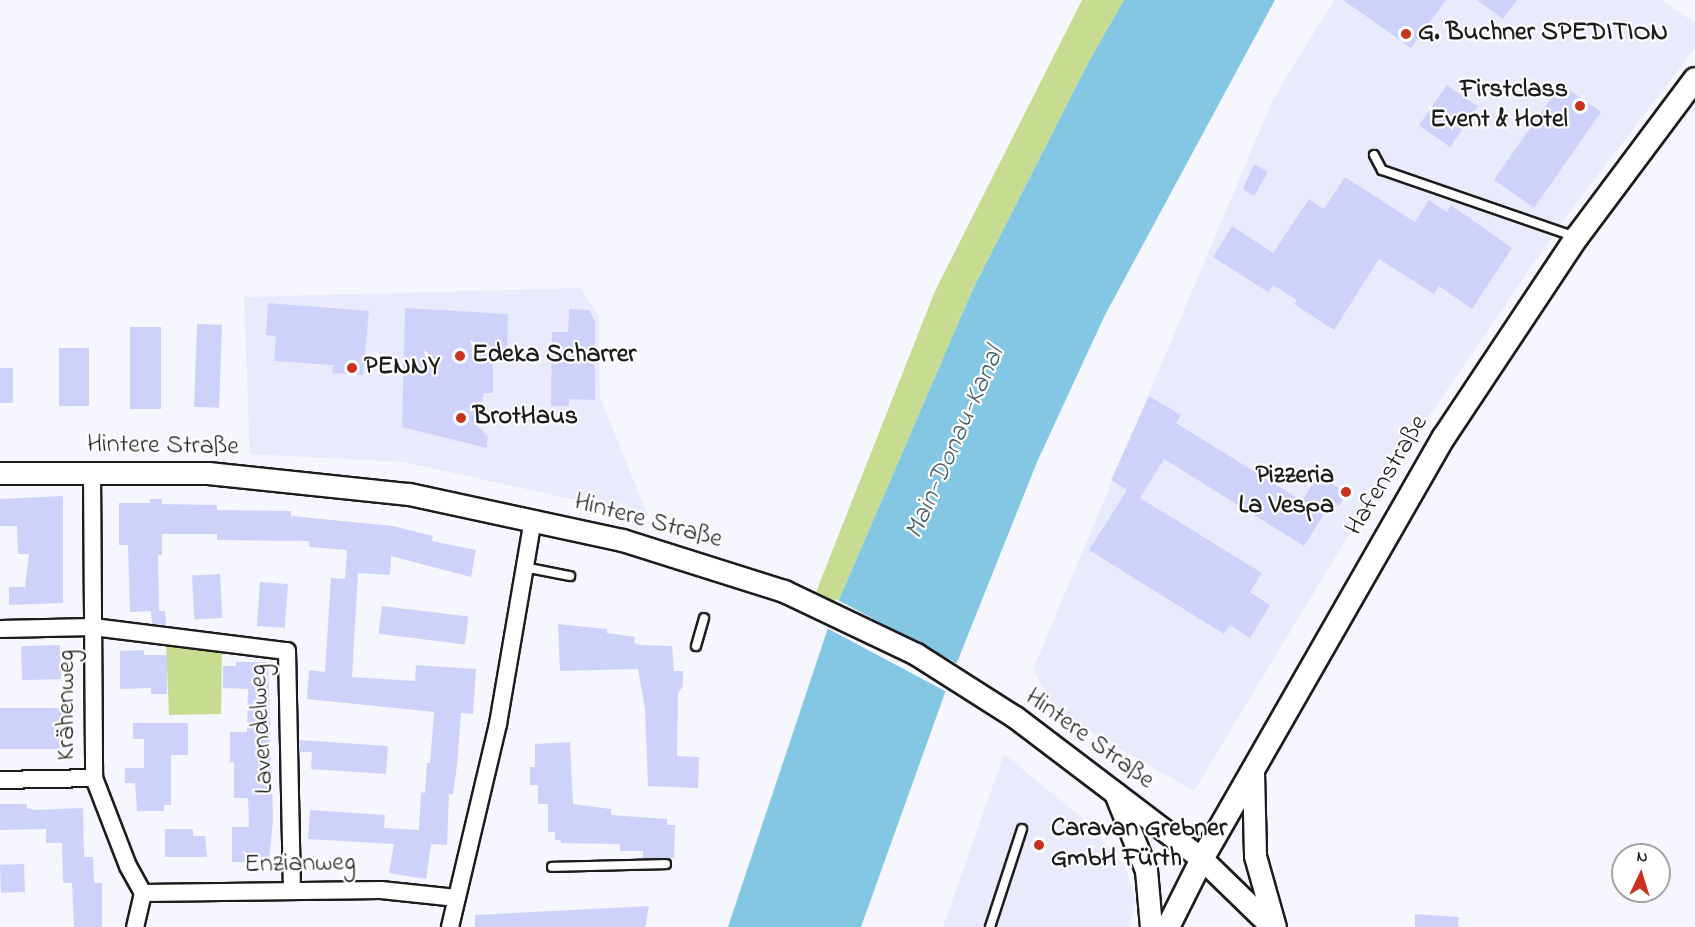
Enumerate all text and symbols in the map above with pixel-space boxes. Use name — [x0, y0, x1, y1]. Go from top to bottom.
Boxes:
place label: G. Buchner SPEDITION — [1418, 18, 1668, 50]
marker: G. Buchner SPEDITION — [1399, 27, 1413, 41]
place label: Firstclass Event & Hotel — [1430, 75, 1568, 136]
marker: Firstclass Event & Hotel — [1573, 99, 1587, 113]
place label: Edeka Scharrer — [472, 340, 636, 372]
water label: Main-Donau-Kanal — [898, 342, 1012, 544]
marker: Edeka Scharrer — [453, 349, 467, 363]
place label: PENNY — [364, 352, 440, 384]
marker: PENNY — [345, 361, 359, 375]
place label: BrotHaus — [473, 402, 578, 434]
street label: Hafenstraße — [1340, 410, 1436, 542]
marker: BrotHaus — [454, 411, 468, 425]
street label: Hintere Straße — [87, 430, 239, 464]
place label: Pizzeria La Vespa — [1239, 461, 1334, 522]
marker: Pizzeria La Vespa — [1339, 485, 1353, 499]
street label: Hintere Straße — [571, 487, 725, 557]
street label: Krähenweg — [52, 649, 84, 761]
street label: Lavendelweg — [244, 663, 282, 795]
street label: Hintere Straße — [1018, 683, 1160, 797]
place label: Caravan Grebner GmbH Fürth — [1051, 814, 1227, 876]
marker: Caravan Grebner GmbH Fürth — [1032, 838, 1046, 852]
north arrow — [1611, 843, 1671, 903]
text: N — [1636, 845, 1648, 869]
street label: Enzianweg — [244, 848, 356, 882]

